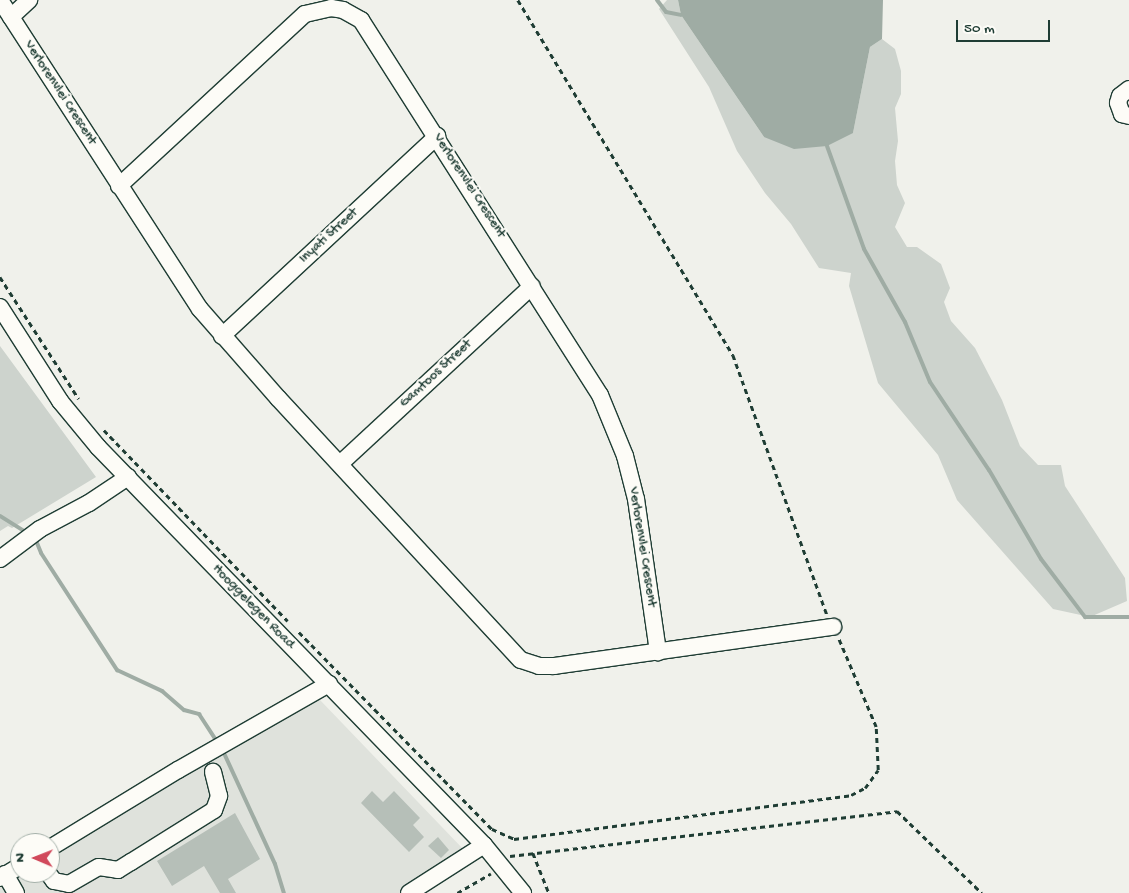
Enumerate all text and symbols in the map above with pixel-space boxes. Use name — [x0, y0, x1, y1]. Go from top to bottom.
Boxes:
scale bar — [959, 10, 1053, 42]
text: 50 m — [964, 20, 995, 38]
street label: Verlorenvlei Crescent — [20, 38, 100, 148]
street label: Verlorenvlei Crescent — [429, 131, 509, 241]
street label: Inyati Street — [296, 205, 362, 267]
street label: Gamtoos Street — [396, 336, 476, 412]
street label: Verlorenvlei Crescent — [624, 486, 660, 608]
street label: Hooggelegen Road — [208, 561, 298, 653]
north arrow — [10, 833, 60, 883]
text: N — [12, 853, 29, 862]

